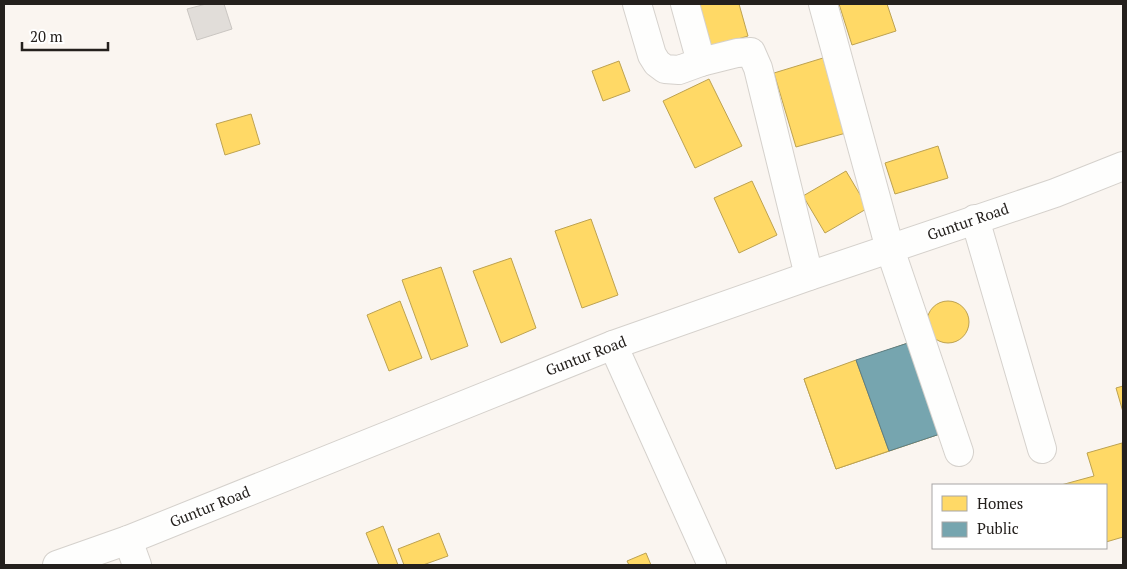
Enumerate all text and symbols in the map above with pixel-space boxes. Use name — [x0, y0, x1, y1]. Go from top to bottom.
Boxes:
scale bar — [22, 20, 109, 52]
text: 20 m — [30, 26, 63, 46]
street label: Guntur Road — [924, 198, 1011, 244]
street label: Guntur Road — [542, 331, 629, 380]
street label: Guntur Road — [167, 481, 253, 531]
legend — [932, 484, 1107, 549]
text: Homes — [977, 493, 1023, 513]
text: Public — [977, 518, 1019, 538]

